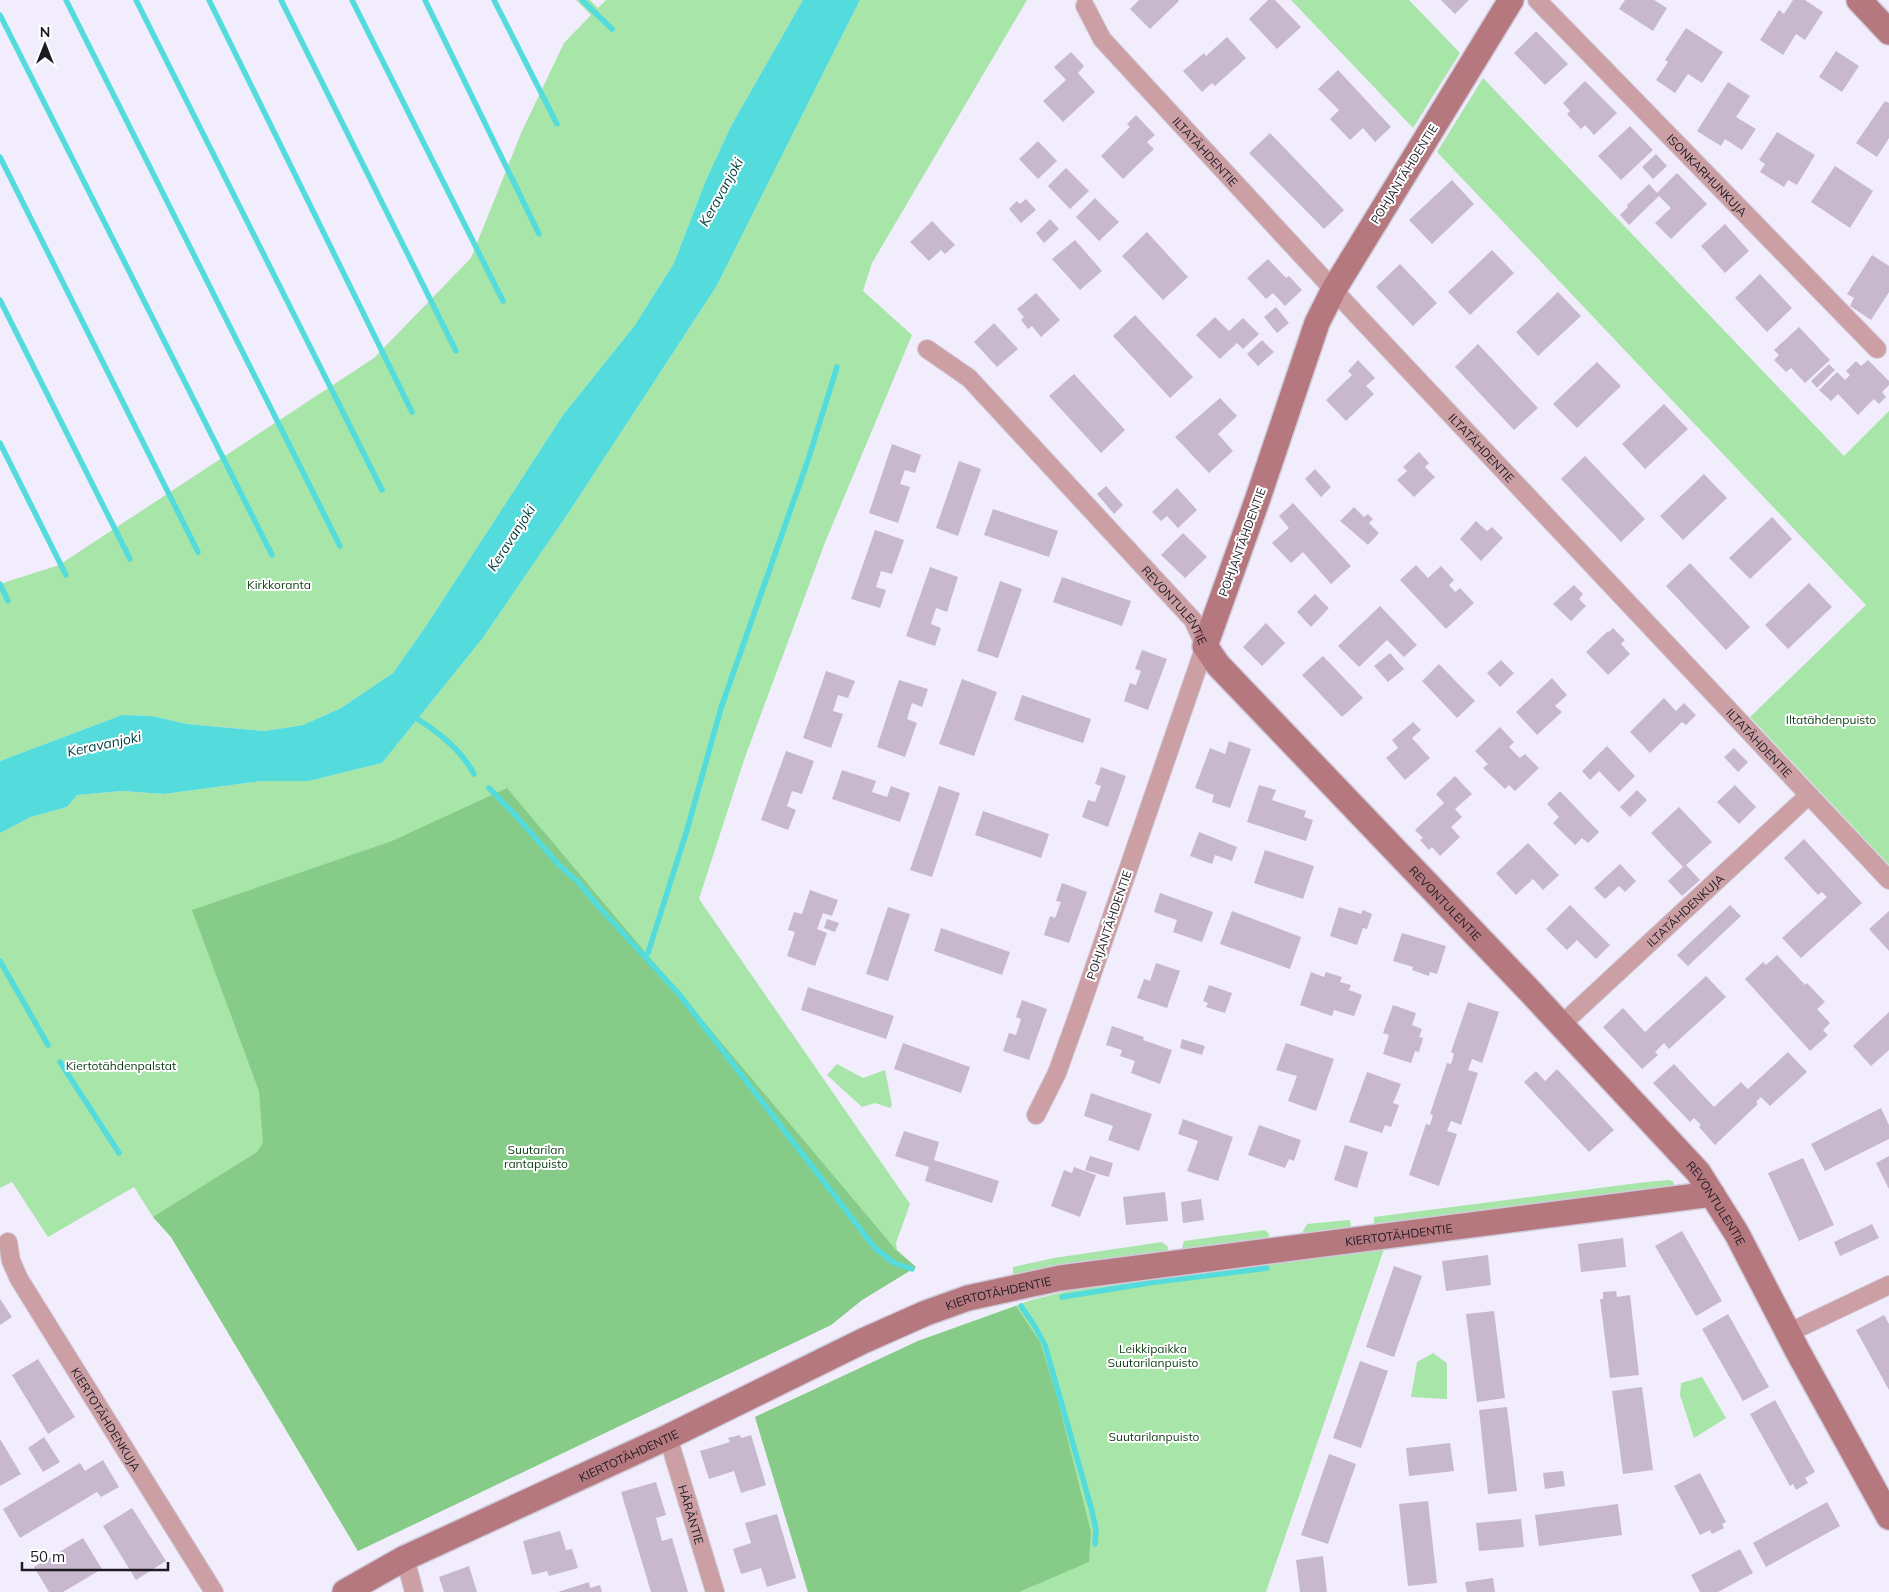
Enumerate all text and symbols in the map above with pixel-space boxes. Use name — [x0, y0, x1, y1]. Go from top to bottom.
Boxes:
north arrow — [20, 20, 70, 70]
text: N — [40, 23, 50, 41]
street label: ILTATÄHDENTIE — [1170, 113, 1241, 189]
street label: POHJANTÄHDENTIE — [1367, 121, 1441, 227]
street label: ISONKARHUNKUJA — [1664, 131, 1751, 219]
water label: Keravanjoki — [695, 154, 747, 229]
street label: ILTATÄHDENTIE — [1446, 410, 1518, 485]
street label: POHJANTÄHDENTIE — [1215, 486, 1269, 598]
water label: Keravanjoki — [483, 501, 539, 575]
street label: REVONTULENTIE — [1139, 562, 1211, 647]
park label: Kirkkoranta — [247, 577, 311, 592]
street label: ILTATÄHDENTIE — [1723, 705, 1795, 780]
park label: Iltatähdenpuisto — [1786, 712, 1876, 727]
water label: Keravanjoki — [65, 727, 143, 761]
street label: REVONTULENTIE — [1406, 862, 1485, 943]
street label: POHJANTÄHDENTIE — [1083, 868, 1135, 982]
street label: ILTATÄHDENKUJA — [1643, 870, 1727, 950]
park label: Kiertotähdenpalstat — [66, 1058, 176, 1073]
park label: Suutarilan rantapuisto — [504, 1142, 568, 1171]
street label: REVONTULENTIE — [1684, 1157, 1749, 1248]
street label: KIERTOTÄHDENTIE — [1344, 1220, 1453, 1249]
street label: KIERTOTÄHDENTIE — [943, 1273, 1052, 1313]
park label: Leikkipaikka Suutarilanpuisto — [1108, 1341, 1199, 1370]
street label: KIERTOTÄHDENKUJA — [68, 1364, 144, 1474]
street label: KIERTOTÄHDENTIE — [576, 1426, 681, 1485]
park label: Suutarilanpuisto — [1109, 1429, 1200, 1444]
street label: HÄRÄNTIE — [675, 1483, 708, 1546]
scale bar — [22, 1540, 169, 1572]
text: 50 m — [30, 1547, 65, 1566]

